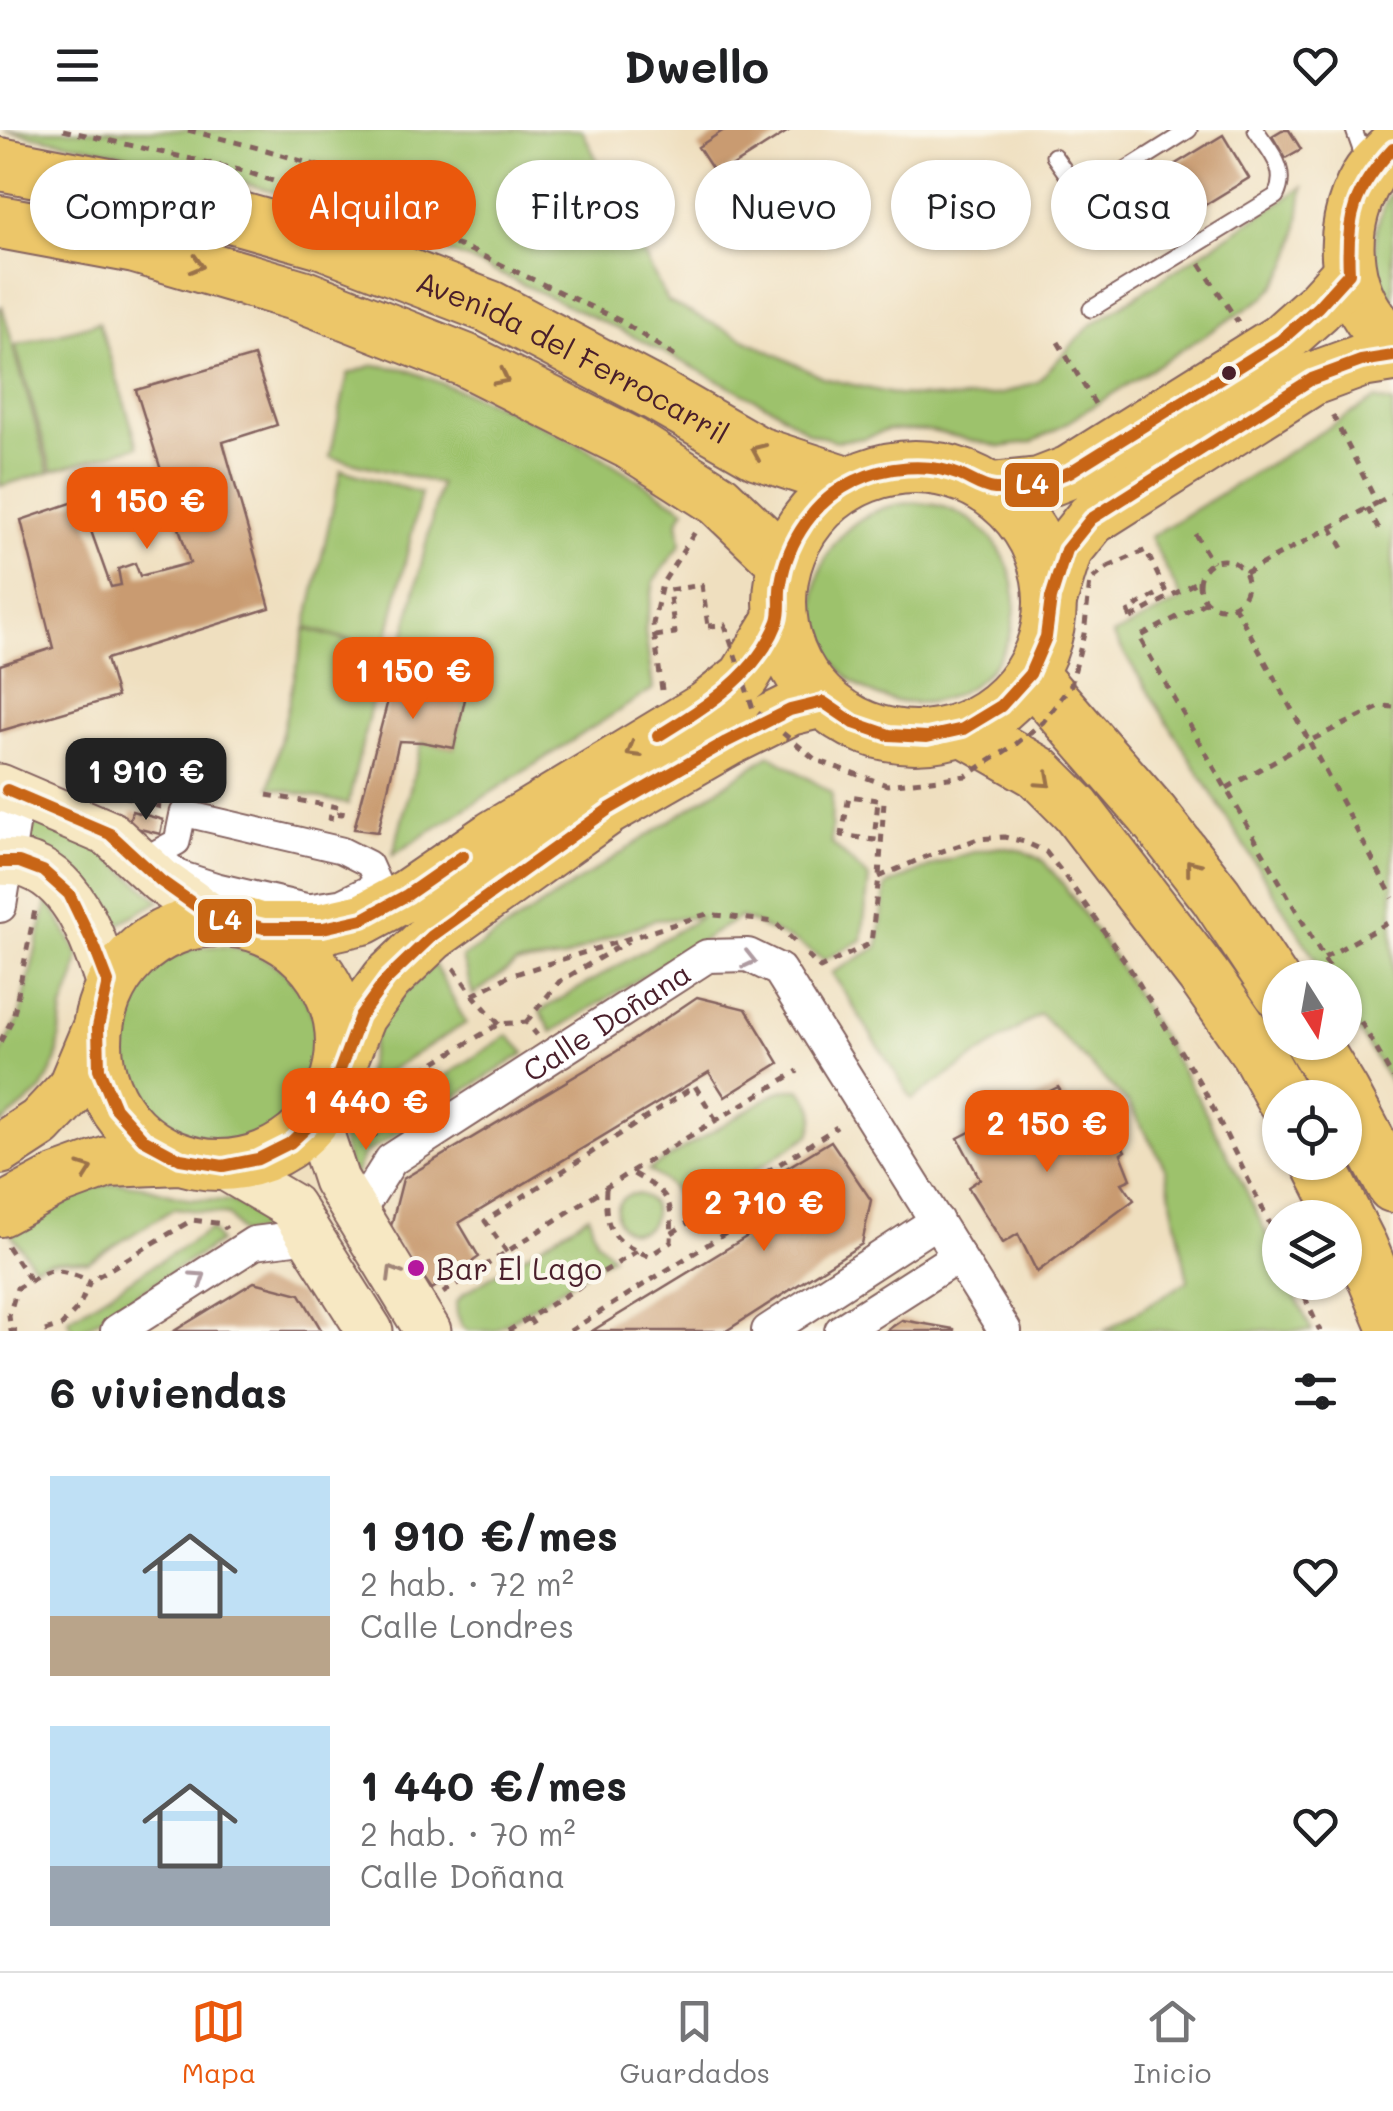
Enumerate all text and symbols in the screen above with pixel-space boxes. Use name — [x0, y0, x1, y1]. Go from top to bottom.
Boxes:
text: Dwello — [624, 36, 769, 94]
icon: menu — [50, 38, 105, 93]
icon: heart — [1288, 38, 1343, 93]
chip: Comprar — [30, 160, 252, 250]
chip: Alquilar — [272, 160, 476, 250]
chip: Filtros — [496, 160, 675, 250]
chip: Nuevo — [695, 160, 871, 250]
chip: Piso — [891, 160, 1031, 250]
chip: Casa — [1051, 160, 1207, 250]
one-way arrow — [188, 254, 206, 275]
street label: Avenida del Ferrocarril — [411, 261, 737, 453]
unlabelled marker — [1219, 363, 1239, 383]
one-way arrow — [491, 366, 509, 385]
one-way arrow — [750, 443, 768, 463]
line badge: L4 — [1003, 461, 1061, 509]
text: L4 — [1015, 465, 1049, 501]
pin: 1 150 € — [55, 467, 239, 552]
text: 1 150 € — [89, 478, 205, 520]
pin: 1 150 € — [321, 637, 505, 722]
text: 1 150 € — [355, 648, 471, 690]
pin: 1 910 € — [54, 738, 238, 823]
one-way arrow — [626, 739, 644, 758]
text: 1 910 € — [87, 749, 205, 791]
one-way arrow — [1033, 769, 1052, 787]
one-way arrow — [1187, 859, 1204, 877]
line badge: L4 — [196, 897, 254, 945]
text: L4 — [208, 901, 242, 937]
one-way arrow — [740, 948, 757, 969]
street label: Calle Doñana — [515, 952, 698, 1090]
north arrow — [1262, 960, 1362, 1060]
map controls — [1262, 960, 1362, 1300]
pin: 1 440 € — [274, 1068, 458, 1153]
text: 1 440 € — [304, 1079, 428, 1121]
button: locate — [1262, 1080, 1362, 1180]
pin: 2 150 € — [955, 1090, 1139, 1175]
text: 2 150 € — [987, 1101, 1107, 1143]
one-way arrow — [76, 1161, 93, 1182]
pin: 2 710 € — [672, 1169, 856, 1254]
text: 2 710 € — [704, 1180, 824, 1222]
button: layers — [1262, 1200, 1362, 1300]
place label: Bar El Lago — [436, 1248, 602, 1288]
marker: Bar El Lago — [405, 1257, 427, 1279]
one-way arrow — [386, 1266, 405, 1284]
one-way arrow — [188, 1272, 206, 1291]
text: 6 viviendas — [50, 1364, 287, 1419]
icon: filters — [1288, 1364, 1343, 1419]
text: 1 910 €/mes — [360, 1507, 618, 1562]
icon: home — [130, 1516, 250, 1636]
icon: heart — [1288, 1549, 1343, 1604]
text: 2 hab. · 72 m² — [360, 1562, 574, 1604]
text: Calle Londres — [360, 1604, 574, 1646]
text: 1 440 €/mes — [360, 1757, 627, 1812]
icon: home — [130, 1766, 250, 1886]
icon: heart — [1288, 1799, 1343, 1854]
text: 2 hab. · 70 m² — [360, 1812, 576, 1854]
text: Calle Doñana — [360, 1854, 565, 1896]
tab: Mapa — [182, 1994, 256, 2090]
tab: Guardados — [619, 1994, 770, 2090]
tab: Inicio — [1133, 1994, 1211, 2090]

